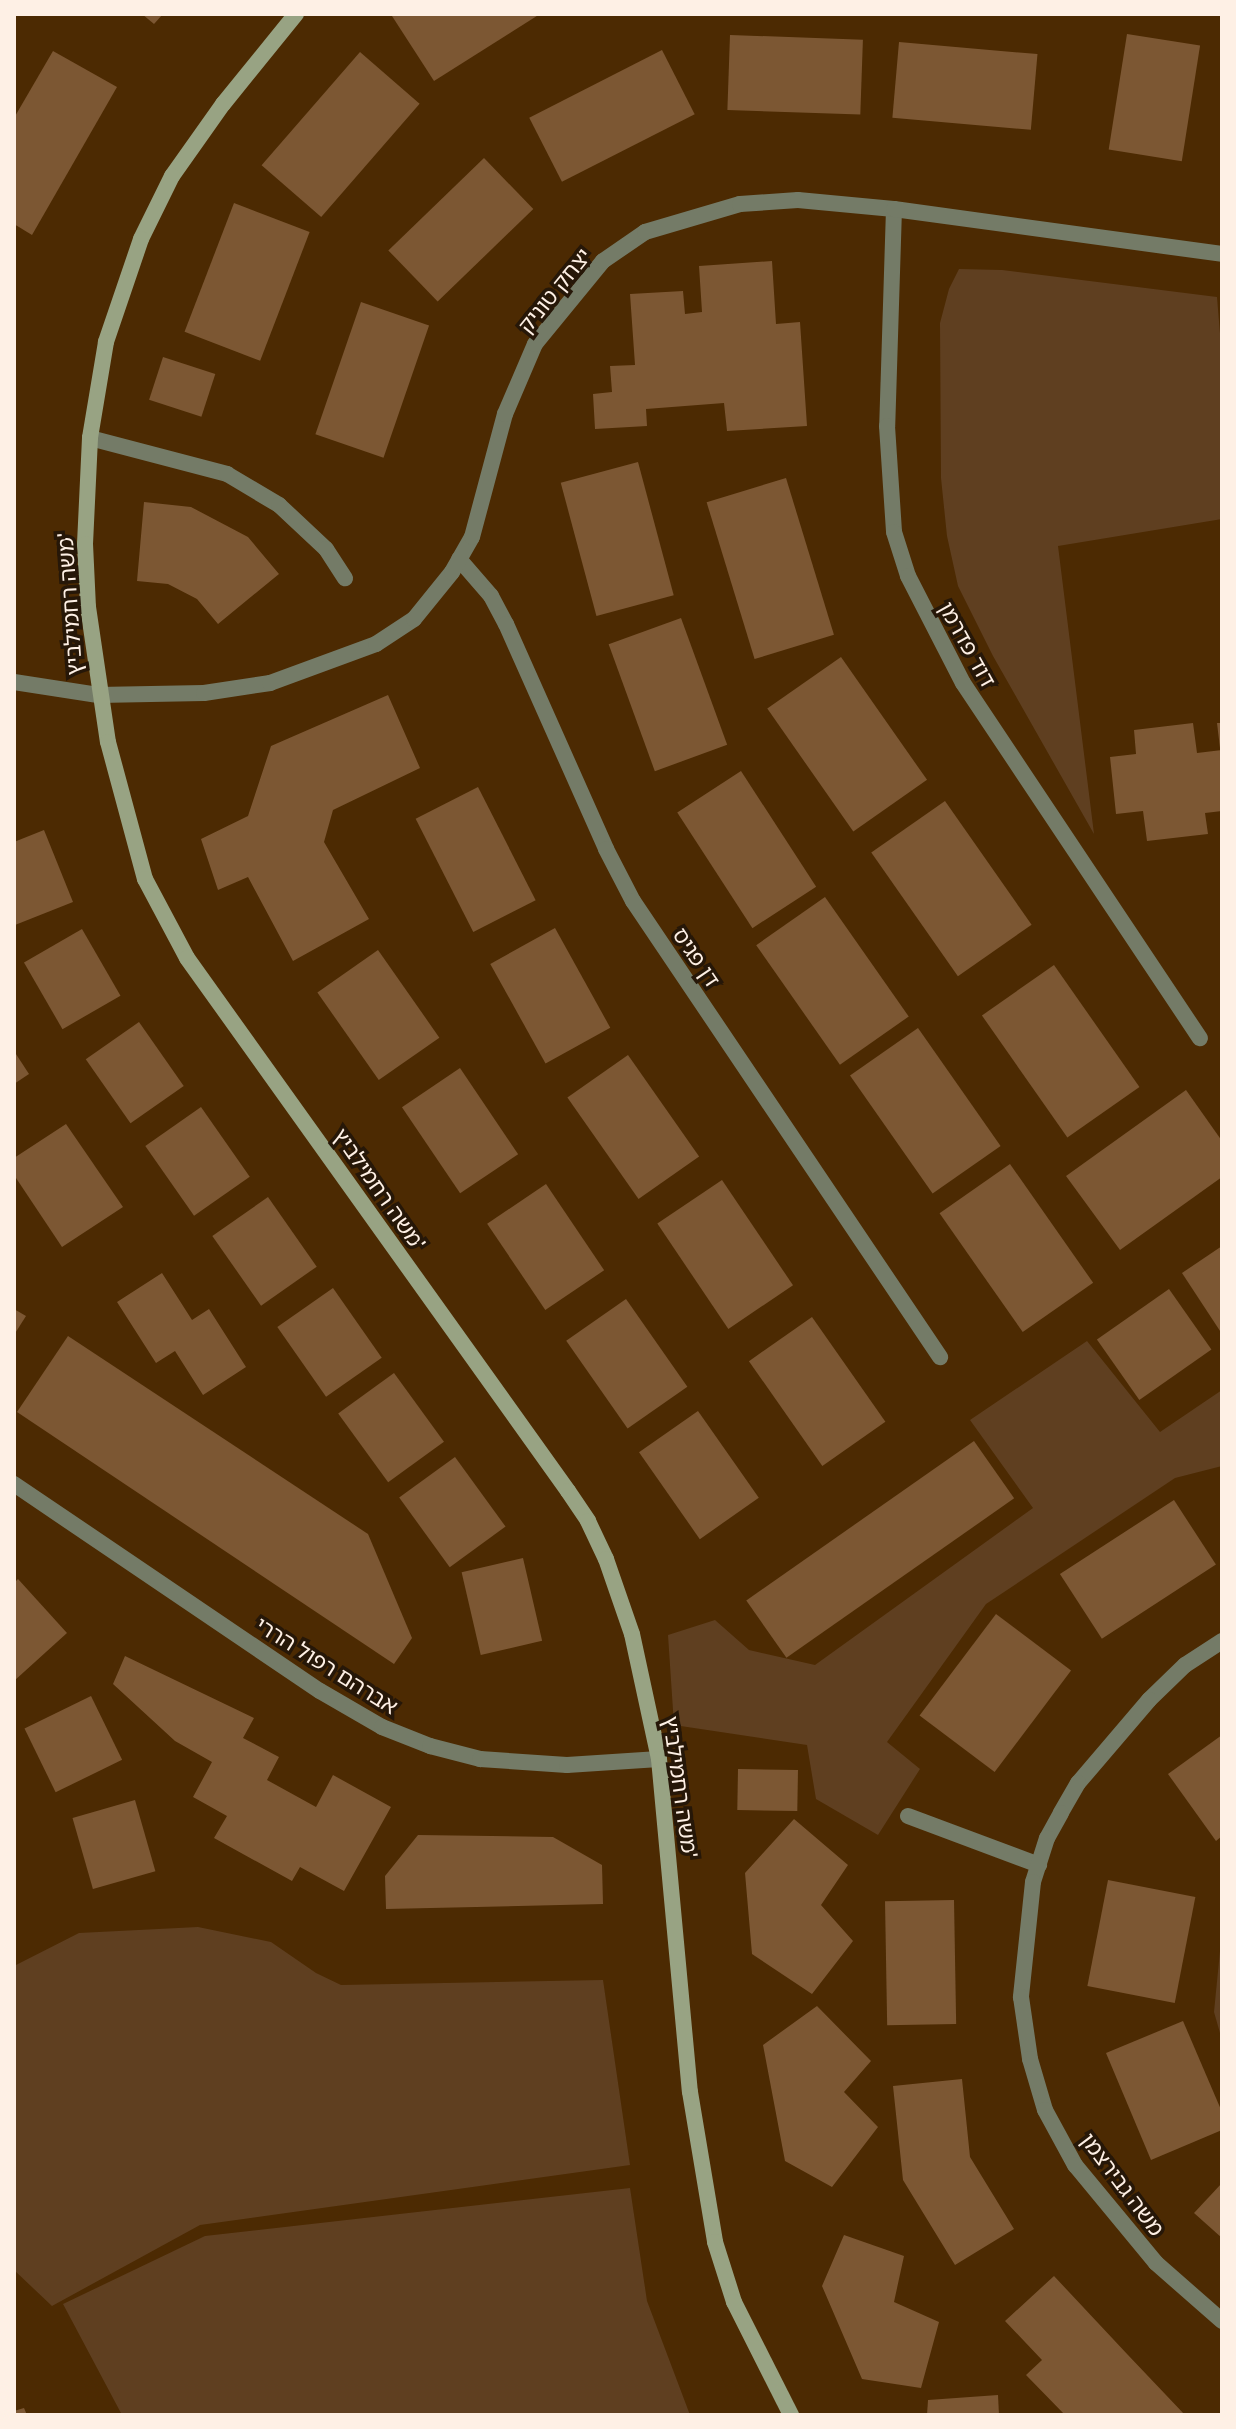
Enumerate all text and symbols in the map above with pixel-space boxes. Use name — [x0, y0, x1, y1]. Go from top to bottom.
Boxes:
street label: יצחק טוניק — [512, 242, 596, 338]
street label: משה רחמילביץ' — [51, 532, 87, 676]
street label: דוד פדרמן — [934, 597, 1002, 691]
street label: דן פגיס — [668, 922, 726, 992]
street label: משה רחמילביץ' — [328, 1123, 432, 1255]
street label: אברהם רפול הררי — [251, 1611, 403, 1719]
street label: משה רחמילביץ' — [658, 1714, 704, 1860]
street label: משה גבירצמן — [1076, 2127, 1170, 2241]

